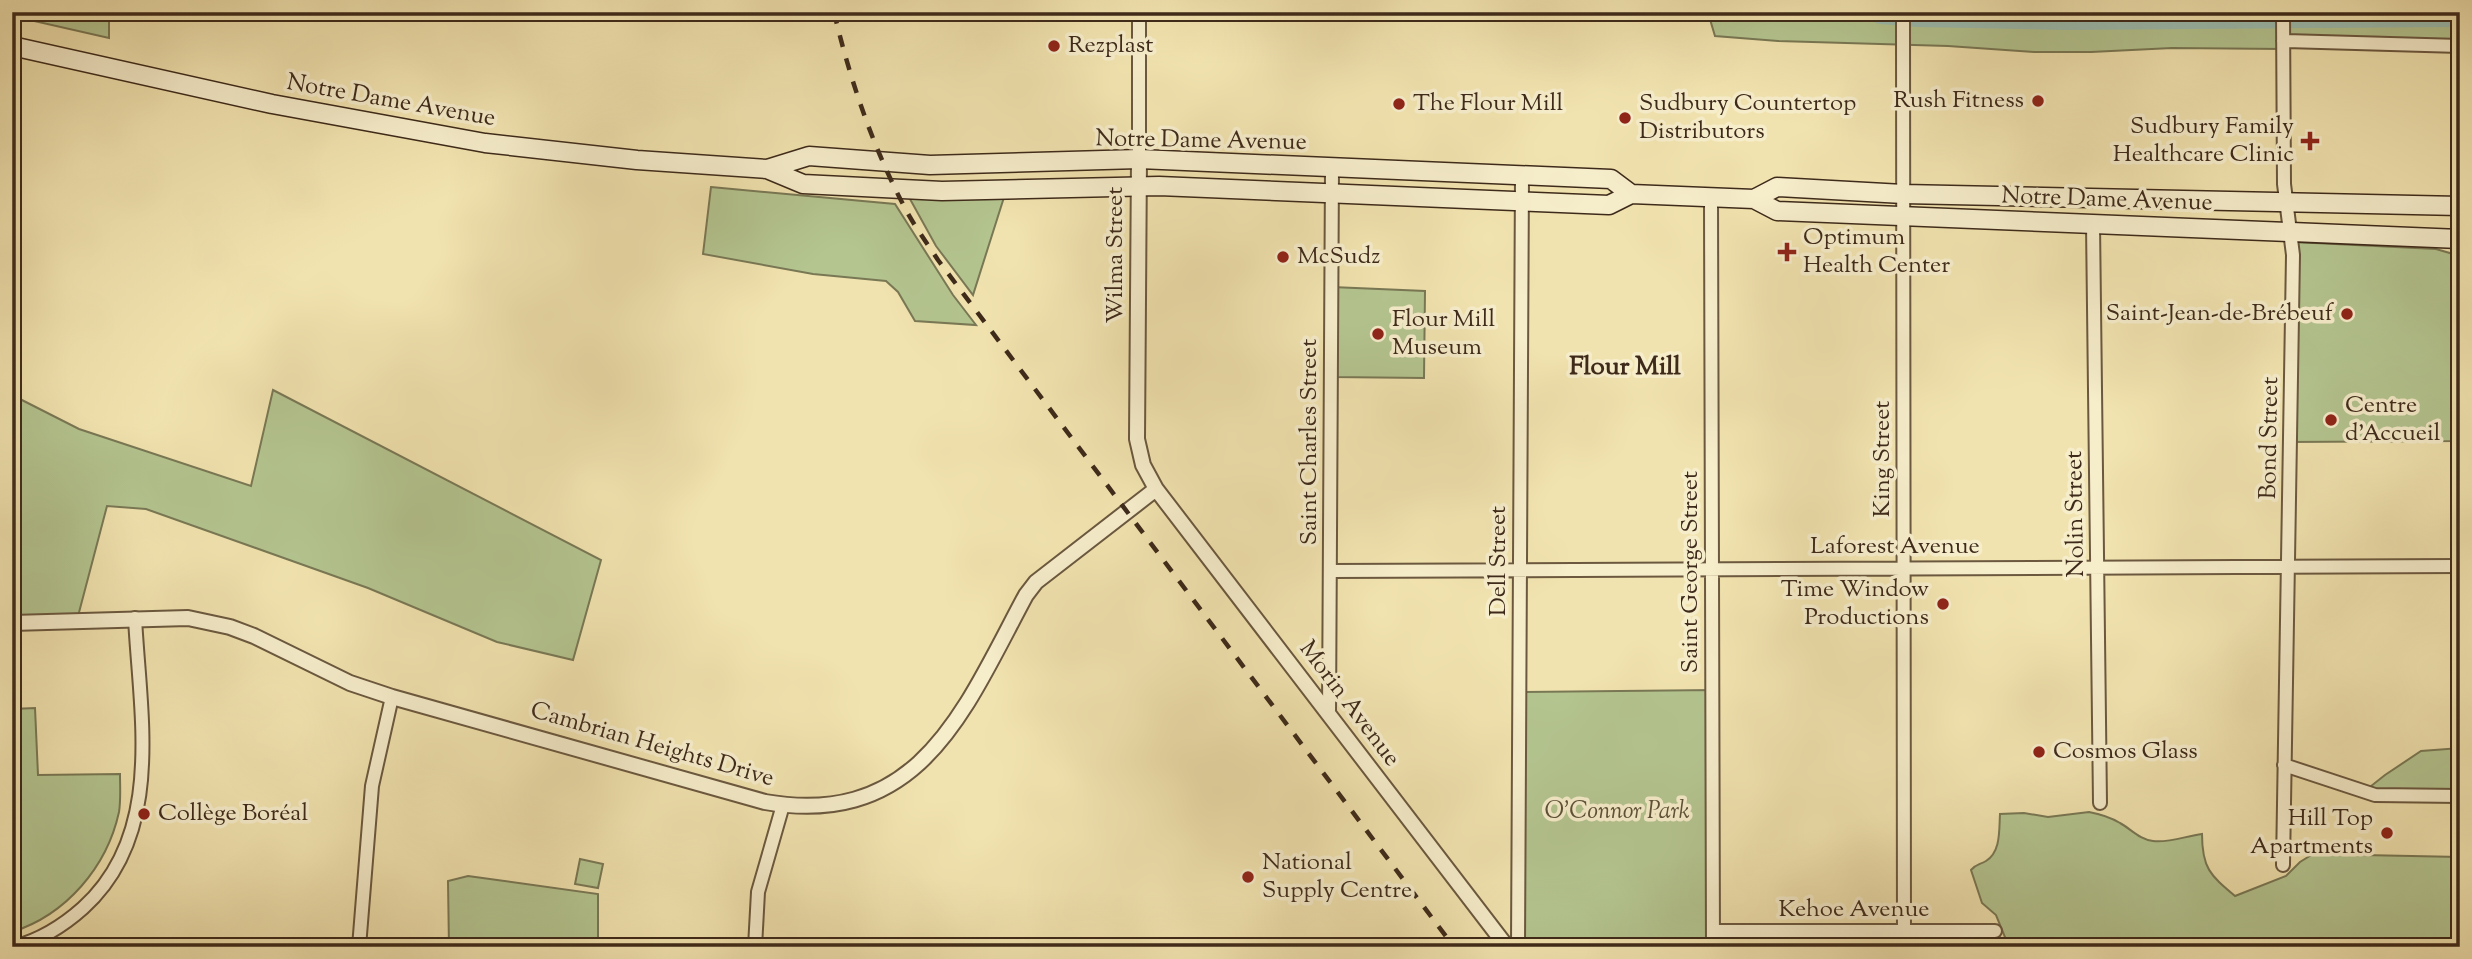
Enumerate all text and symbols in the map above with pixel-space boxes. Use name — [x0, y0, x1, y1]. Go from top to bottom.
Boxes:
place label: Rezplast — [1068, 29, 1153, 63]
marker: Rezplast — [1046, 38, 1062, 54]
street label: Notre Dame Avenue — [284, 66, 498, 136]
place label: Rush Fitness — [1893, 84, 2024, 118]
place label: The Flour Mill — [1413, 87, 1563, 121]
place label: Sudbury Countertop Distributors — [1639, 87, 1856, 149]
marker: Rush Fitness — [2030, 93, 2046, 109]
marker: The Flour Mill — [1391, 96, 1407, 112]
marker: Sudbury Countertop Distributors — [1617, 110, 1633, 126]
place label: Sudbury Family Healthcare Clinic — [2113, 110, 2294, 172]
street label: Notre Dame Avenue — [1095, 122, 1307, 160]
marker: Sudbury Family Healthcare Clinic — [2300, 131, 2320, 151]
street label: Notre Dame Avenue — [2001, 179, 2213, 221]
street label: Wilma Street — [1099, 187, 1133, 323]
place label: Optimum Health Center — [1803, 221, 1950, 283]
place label: McSudz — [1297, 240, 1380, 274]
marker: Optimum Health Center — [1777, 242, 1797, 262]
marker: McSudz — [1275, 249, 1291, 265]
place label: Saint-Jean-de-Brébeuf — [2106, 297, 2335, 331]
place label: Flour Mill Museum — [1392, 303, 1495, 365]
marker: Saint-Jean-de-Brébeuf — [2339, 306, 2355, 322]
marker: Flour Mill Museum — [1370, 326, 1386, 342]
street label: Saint Charles Street — [1293, 339, 1327, 545]
district label: Flour Mill — [1569, 349, 1682, 386]
street label: Bond Street — [2252, 376, 2288, 500]
place label: Centre d'Accueil — [2345, 389, 2441, 451]
street label: King Street — [1866, 401, 1900, 517]
marker: Centre d'Accueil — [2323, 412, 2339, 428]
street label: Nolin Street — [2058, 450, 2094, 578]
street label: Saint George Street — [1674, 471, 1708, 673]
street label: Dell Street — [1482, 506, 1516, 616]
street label: Laforest Avenue — [1810, 530, 1980, 564]
place label: Time Window Productions — [1781, 573, 1929, 635]
marker: Time Window Productions — [1935, 596, 1951, 612]
street label: Morin Avenue — [1290, 634, 1408, 774]
street label: Cambrian Heights Drive — [526, 694, 778, 796]
place label: Cosmos Glass — [2053, 735, 2198, 769]
marker: Cosmos Glass — [2031, 744, 2047, 760]
park label: O'Connor Park — [1544, 795, 1690, 829]
place label: Collège Boréal — [158, 797, 308, 831]
place label: Hill Top Apartments — [2250, 802, 2373, 864]
marker: Collège Boréal — [136, 806, 152, 822]
marker: Hill Top Apartments — [2379, 825, 2395, 841]
place label: National Supply Centre — [1262, 846, 1412, 908]
marker: National Supply Centre — [1240, 869, 1256, 885]
street label: Kehoe Avenue — [1779, 893, 1929, 927]

